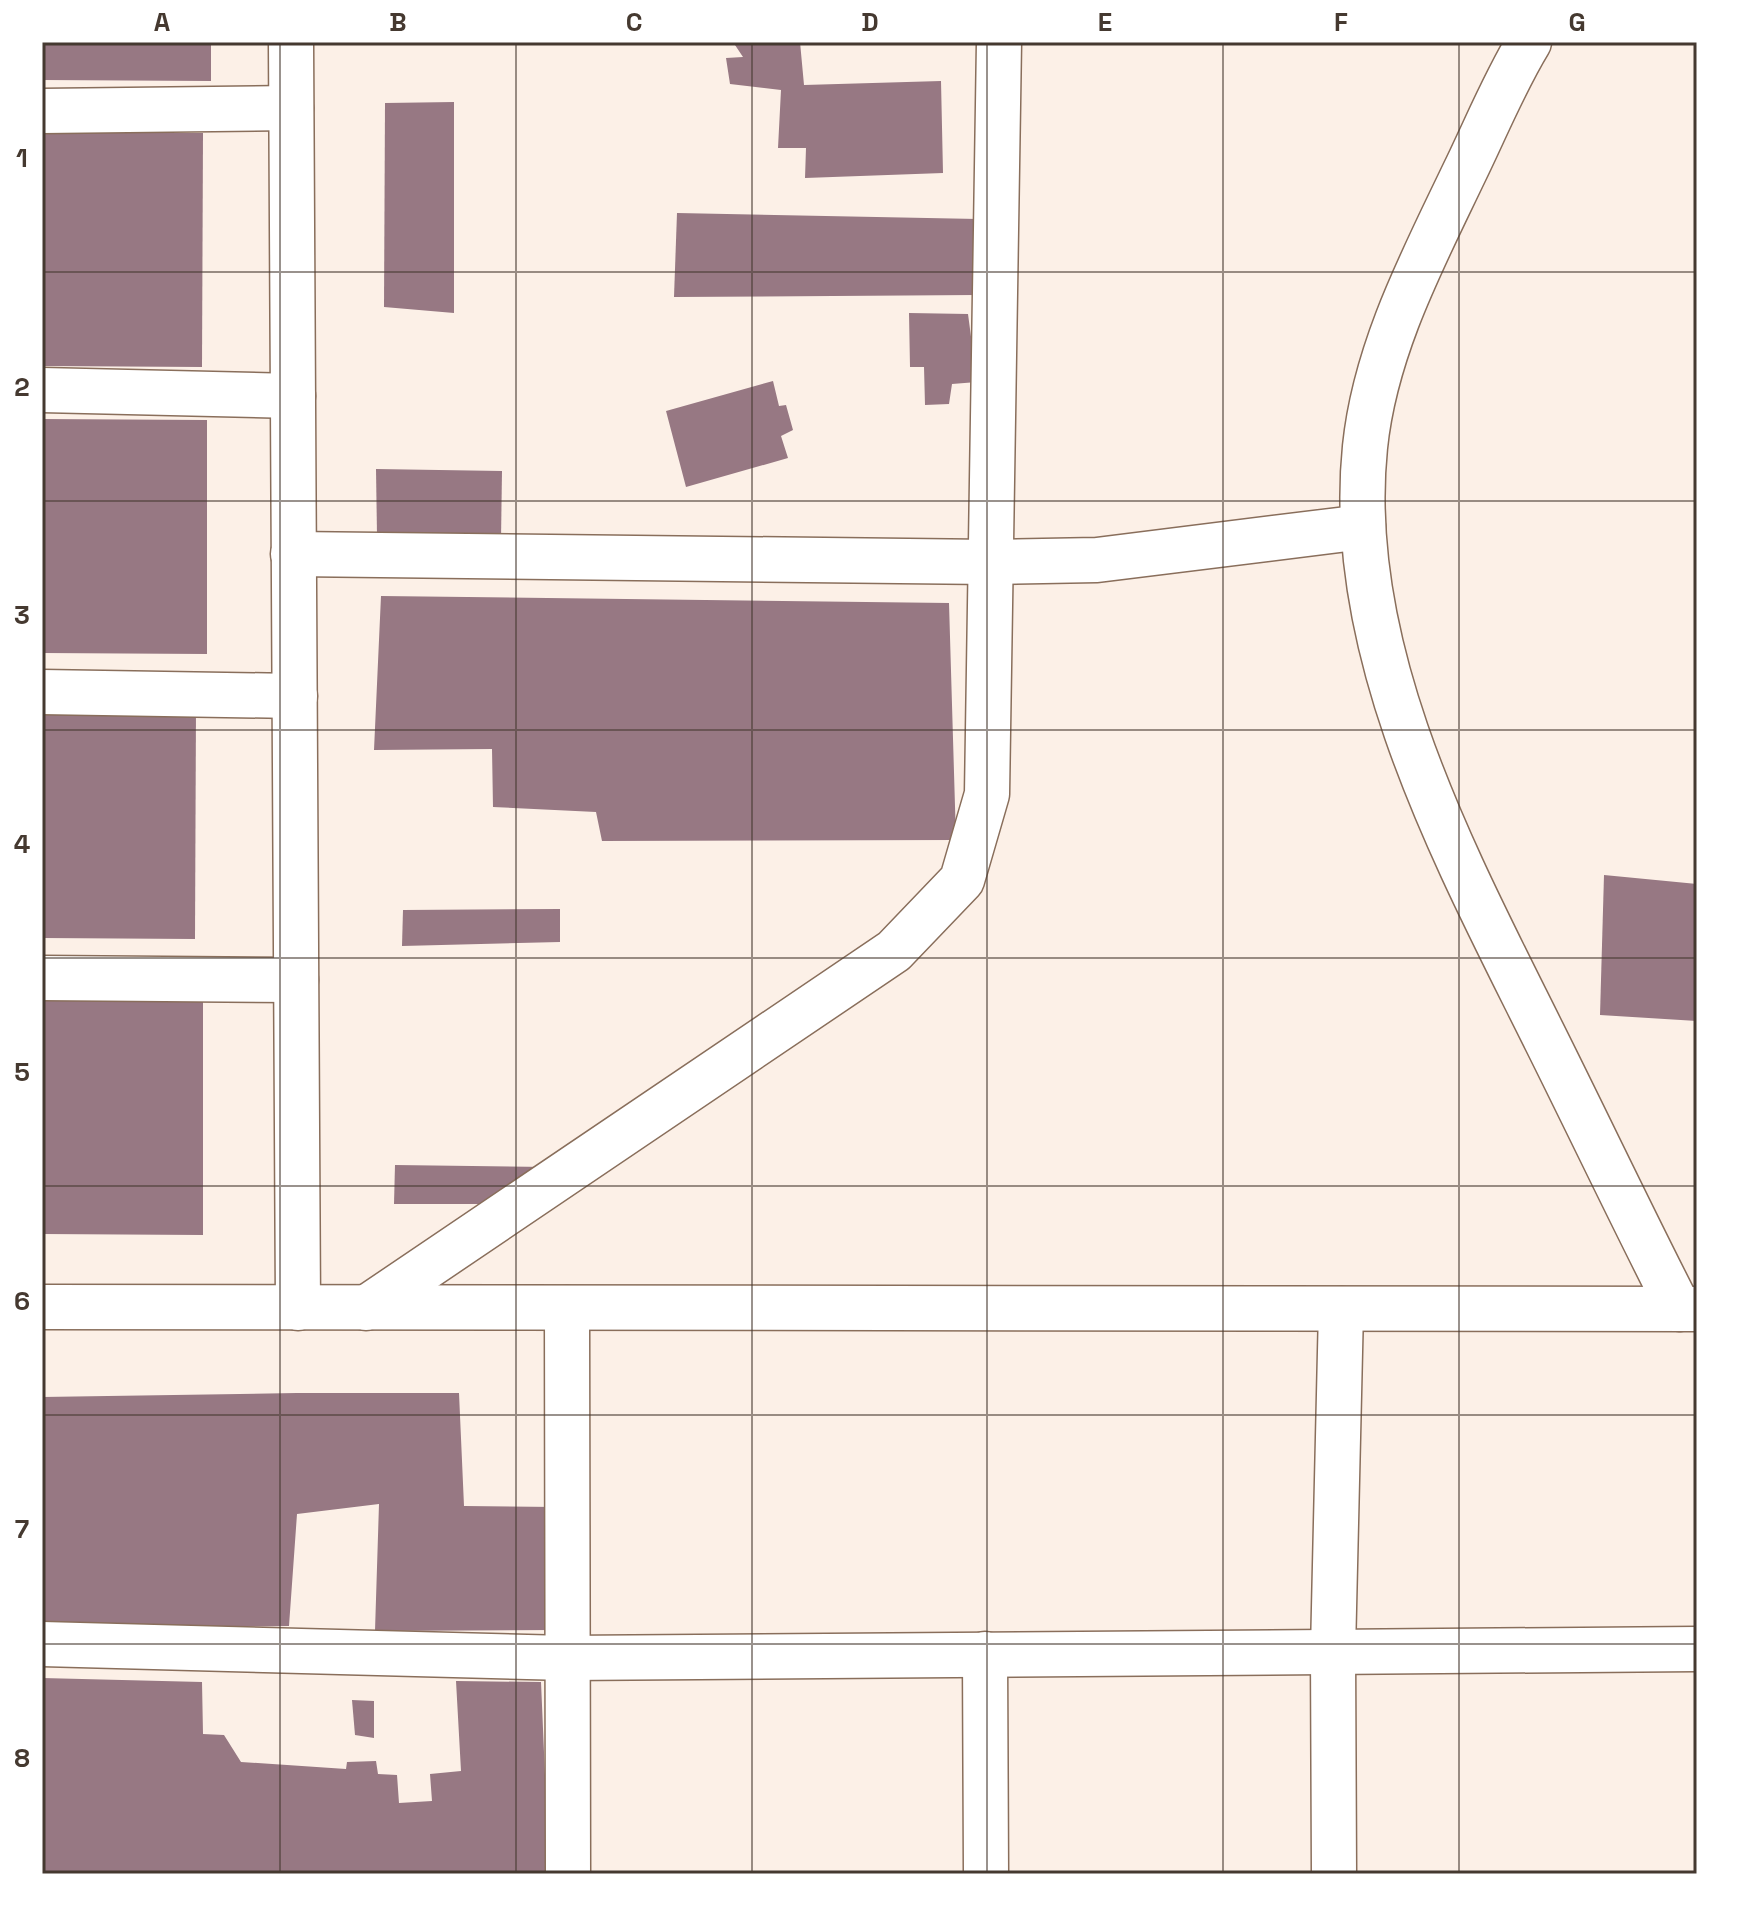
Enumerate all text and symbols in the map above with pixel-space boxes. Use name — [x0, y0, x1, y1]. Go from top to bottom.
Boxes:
text: A — [154, 5, 171, 39]
text: B — [389, 5, 407, 39]
text: C — [626, 5, 642, 39]
text: D — [861, 5, 879, 39]
text: E — [1098, 5, 1112, 39]
text: F — [1334, 5, 1348, 39]
text: G — [1568, 5, 1586, 39]
text: 1 — [16, 141, 28, 175]
text: 2 — [14, 370, 30, 404]
text: 3 — [14, 598, 30, 632]
text: 4 — [14, 827, 30, 861]
text: 5 — [14, 1055, 30, 1089]
text: 6 — [14, 1284, 30, 1318]
text: 7 — [15, 1512, 29, 1546]
text: 8 — [14, 1741, 30, 1775]

